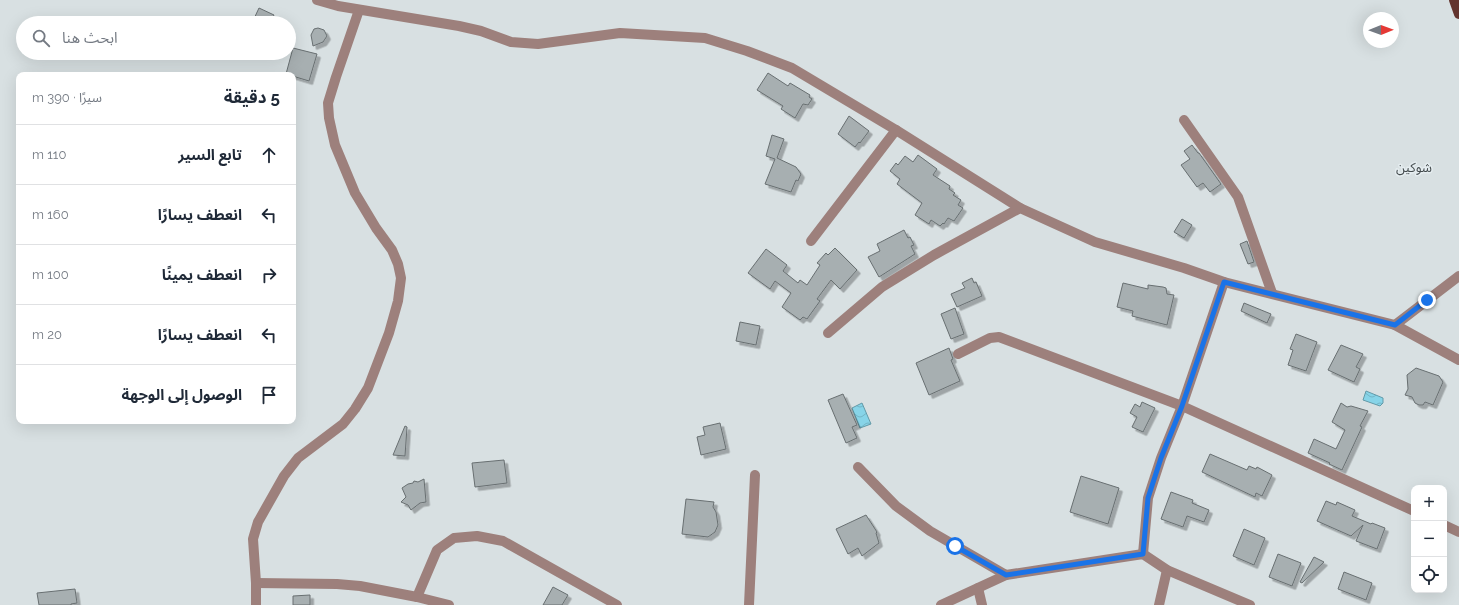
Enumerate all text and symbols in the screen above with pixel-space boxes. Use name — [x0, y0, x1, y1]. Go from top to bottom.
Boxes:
north arrow — [1363, 12, 1399, 48]
search box — [16, 16, 296, 60]
icon: search — [30, 27, 52, 49]
text: ابحث هنا — [62, 29, 118, 47]
text: 5 دقيقة — [224, 87, 280, 107]
text: سيرًا · 390 m — [32, 90, 102, 105]
icon: ahead — [258, 144, 280, 166]
text: تابع السير — [178, 146, 242, 164]
text: 110 m — [32, 147, 66, 162]
district label: شوكين — [1396, 160, 1432, 176]
icon: left — [258, 204, 280, 226]
text: انعطف يسارًا — [158, 206, 242, 224]
text: 160 m — [32, 207, 69, 222]
icon: right — [258, 264, 280, 286]
text: انعطف يمينًا — [162, 266, 242, 284]
text: 100 m — [32, 267, 69, 282]
route end — [1418, 291, 1436, 309]
icon: left — [258, 324, 280, 346]
text: انعطف يسارًا — [158, 326, 242, 344]
text: 20 m — [32, 327, 62, 342]
icon: arrive — [258, 384, 280, 406]
text: الوصول إلى الوجهة — [122, 386, 242, 404]
map controls — [1411, 485, 1447, 593]
button: + — [1411, 485, 1447, 521]
button: − — [1411, 521, 1447, 557]
route start — [946, 537, 964, 555]
button: locate — [1411, 557, 1447, 593]

